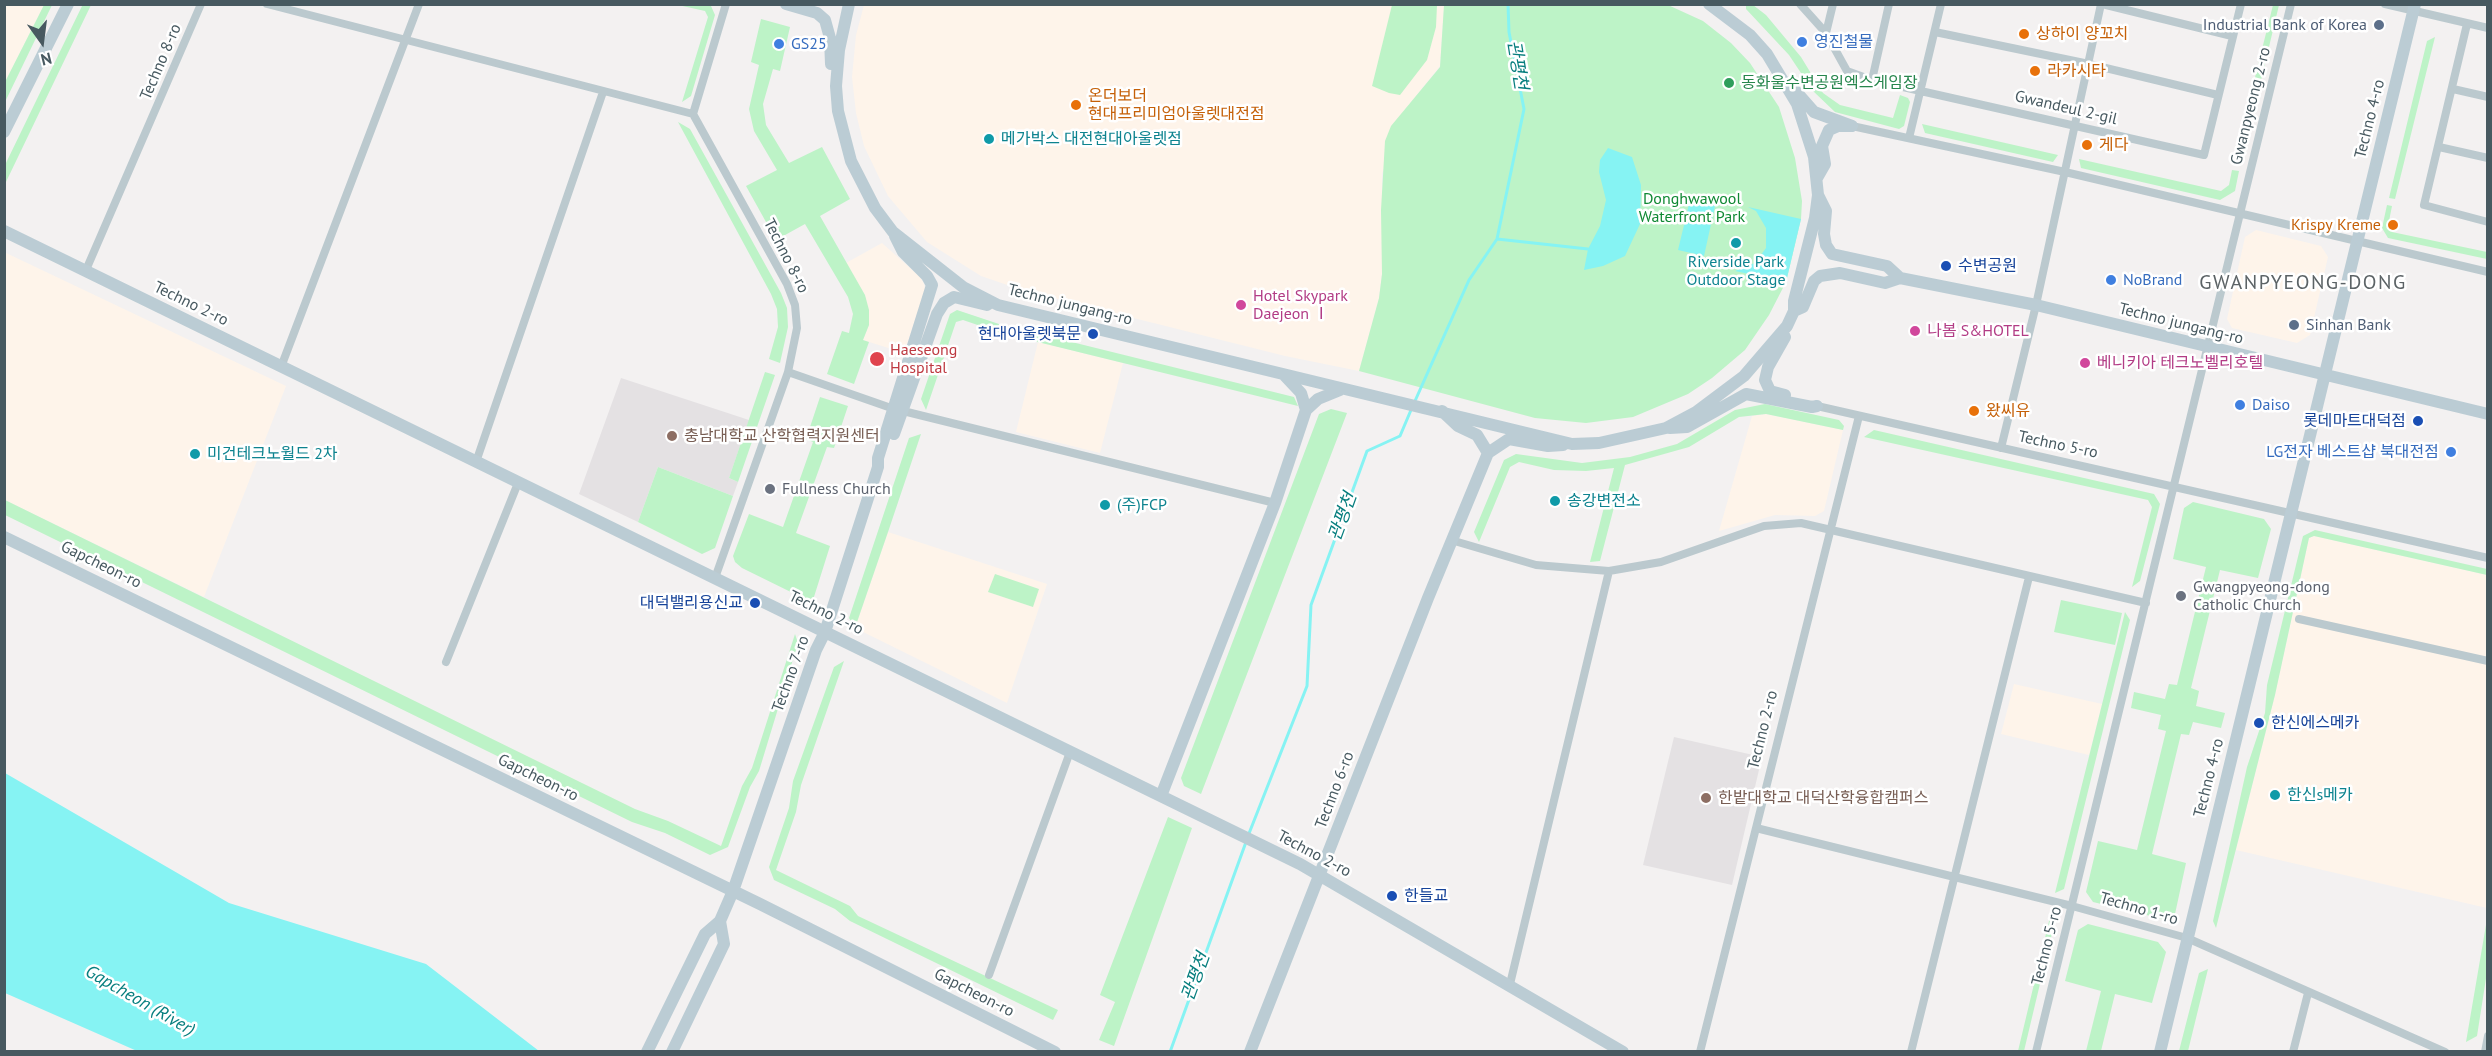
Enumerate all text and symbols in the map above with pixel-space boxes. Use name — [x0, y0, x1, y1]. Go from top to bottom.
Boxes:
north arrow — [12, 12, 72, 72]
place label: Industrial Bank of Korea — [2203, 15, 2367, 35]
marker: Industrial Bank of Korea — [2372, 18, 2386, 32]
street label: Techno 8-ro — [136, 21, 186, 103]
place label: 상하이 양꼬치 — [2036, 24, 2129, 44]
marker: 상하이 양꼬치 — [2017, 27, 2031, 41]
place label: 영진철물 — [1814, 32, 1873, 52]
place label: GS25 — [791, 34, 827, 54]
marker: 영진철물 — [1795, 35, 1809, 49]
marker: GS25 — [772, 37, 786, 51]
water label: 관평천 — [1502, 39, 1532, 91]
street label: Gwanpyeong 2-ro — [2227, 45, 2275, 167]
text: N — [39, 48, 54, 70]
place label: 라카시타 — [2047, 61, 2106, 81]
marker: 라카시타 — [2028, 64, 2042, 78]
place label: 동화울수변공원엑스게임장 — [1741, 73, 1918, 93]
marker: 동화울수변공원엑스게임장 — [1722, 76, 1736, 90]
street label: Techno 4-ro — [2351, 77, 2389, 161]
place label: 온더보더 현대프리미엄아울렛대전점 — [1088, 86, 1265, 124]
street label: Gwandeul 2-gil — [2013, 87, 2119, 129]
marker: 온더보더 현대프리미엄아울렛대전점 — [1069, 98, 1083, 112]
place label: 메가박스 대전현대아울렛점 — [1001, 129, 1182, 149]
marker: 메가박스 대전현대아울렛점 — [982, 132, 996, 146]
place label: 게다 — [2099, 135, 2128, 155]
marker: 게다 — [2080, 138, 2094, 152]
park label: Donghwawool Waterfront Park — [1639, 189, 1745, 227]
place label: Krispy Kreme — [2291, 215, 2381, 235]
street label: Techno 8-ro — [759, 216, 813, 296]
marker: Krispy Kreme — [2386, 218, 2400, 232]
marker: Riverside Park Outdoor Stage — [1729, 236, 1743, 250]
place label: Riverside Park Outdoor Stage — [1686, 252, 1786, 290]
place label: 수변공원 — [1958, 256, 2017, 276]
marker: 수변공원 — [1939, 259, 1953, 273]
place label: NoBrand — [2123, 270, 2182, 290]
district label: GWANPYEONG-DONG — [2199, 271, 2407, 295]
marker: NoBrand — [2104, 273, 2118, 287]
street label: Techno 2-ro — [150, 278, 232, 330]
street label: Techno jungang-ro — [1006, 280, 1134, 330]
place label: Hotel Skypark Daejeon Ⅰ — [1253, 286, 1348, 324]
marker: Hotel Skypark Daejeon Ⅰ — [1234, 298, 1248, 312]
street label: Techno jungang-ro — [2117, 299, 2245, 349]
place label: Sinhan Bank — [2306, 315, 2391, 335]
marker: Sinhan Bank — [2287, 318, 2301, 332]
place label: 나봄 S&HOTEL — [1927, 321, 2029, 341]
place label: 현대아울렛북문 — [978, 324, 1081, 344]
marker: 나봄 S&HOTEL — [1908, 324, 1922, 338]
marker: 현대아울렛북문 — [1086, 327, 1100, 341]
place label: Haeseong Hospital — [890, 340, 957, 378]
marker: Haeseong Hospital — [868, 350, 886, 368]
place label: 베니키아 테크노벨리호텔 — [2097, 353, 2263, 373]
marker: 베니키아 테크노벨리호텔 — [2078, 356, 2092, 370]
place label: Daiso — [2252, 395, 2290, 415]
marker: Daiso — [2233, 398, 2247, 412]
place label: 왔씨유 — [1986, 401, 2030, 421]
marker: 왔씨유 — [1967, 404, 1981, 418]
place label: 롯데마트대덕점 — [2303, 411, 2406, 431]
marker: 롯데마트대덕점 — [2411, 414, 2425, 428]
place label: 충남대학교 산학협력지원센터 — [684, 426, 880, 446]
street label: Techno 5-ro — [2016, 427, 2100, 463]
marker: 충남대학교 산학협력지원센터 — [665, 429, 679, 443]
place label: LG전자 베스트샵 북대전점 — [2266, 442, 2439, 462]
place label: 미건테크노월드 2차 — [207, 444, 338, 464]
marker: LG전자 베스트샵 북대전점 — [2444, 445, 2458, 459]
marker: 미건테크노월드 2차 — [188, 447, 202, 461]
place label: Fullness Church — [782, 479, 891, 499]
marker: Fullness Church — [763, 482, 777, 496]
water label: 관평천 — [1324, 490, 1362, 544]
place label: 송강변전소 — [1567, 491, 1641, 511]
marker: 송강변전소 — [1548, 494, 1562, 508]
place label: (주)FCP — [1117, 495, 1167, 515]
marker: (주)FCP — [1098, 498, 1112, 512]
street label: Gapcheon-ro — [58, 537, 144, 593]
place label: Gwangpyeong-dong Catholic Church — [2193, 577, 2330, 615]
street label: Techno 2-ro — [785, 587, 867, 639]
marker: Gwangpyeong-dong Catholic Church — [2174, 589, 2188, 603]
place label: 대덕밸리용신교 — [640, 593, 743, 613]
marker: 대덕밸리용신교 — [748, 596, 762, 610]
street label: Techno 7-ro — [768, 633, 814, 715]
street label: Techno 2-ro — [1744, 688, 1782, 772]
place label: 한신에스메카 — [2271, 713, 2359, 733]
marker: 한신에스메카 — [2252, 716, 2266, 730]
street label: Techno 4-ro — [2190, 736, 2228, 820]
street label: Techno 6-ro — [1312, 749, 1358, 831]
street label: Gapcheon-ro — [495, 750, 581, 806]
place label: 한신s메카 — [2287, 785, 2353, 805]
place label: 한밭대학교 대덕산학융합캠퍼스 — [1718, 788, 1928, 808]
marker: 한신s메카 — [2268, 788, 2282, 802]
marker: 한밭대학교 대덕산학융합캠퍼스 — [1699, 791, 1713, 805]
street label: Techno 2-ro — [1274, 827, 1354, 881]
place label: 한들교 — [1404, 886, 1448, 906]
marker: 한들교 — [1385, 889, 1399, 903]
street label: Techno 1-ro — [2097, 889, 2181, 929]
street label: Techno 5-ro — [2028, 904, 2066, 988]
water label: 관평천 — [1177, 950, 1215, 1004]
water label: Gapcheon (River) — [81, 961, 199, 1041]
street label: Gapcheon-ro — [931, 965, 1017, 1021]

